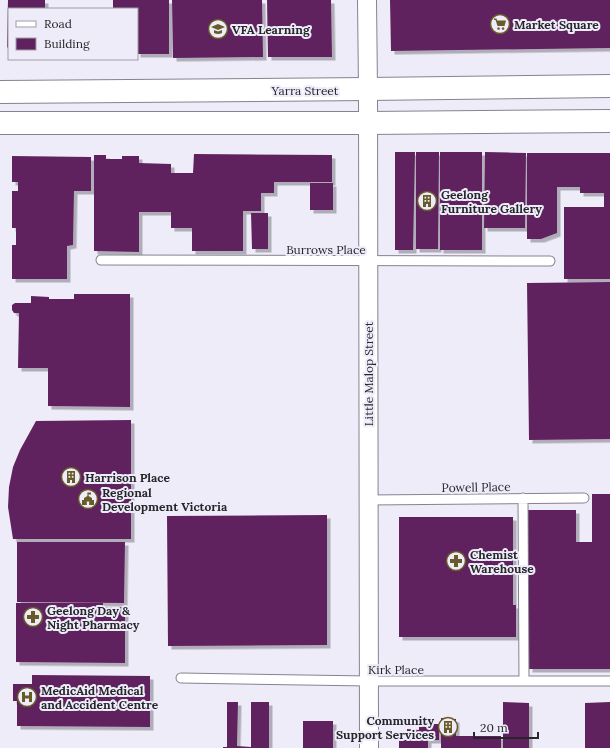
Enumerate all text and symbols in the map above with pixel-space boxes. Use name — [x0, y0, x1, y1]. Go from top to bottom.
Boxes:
legend — [8, 8, 138, 60]
supermarket icon: Market Square — [489, 13, 511, 35]
text: Road — [44, 16, 72, 31]
place label: Market Square — [514, 17, 599, 32]
school or university icon: VFA Learning — [207, 18, 229, 40]
place label: VFA Learning — [232, 22, 311, 37]
text: Building — [44, 36, 90, 51]
street label: Yarra Street — [271, 83, 339, 98]
place label: Geelong Furniture Gallery — [441, 187, 542, 216]
building icon: Geelong Furniture Gallery — [416, 190, 438, 212]
street label: Burrows Place — [286, 242, 366, 257]
street label: Little Malop Street — [361, 321, 376, 426]
building icon: Harrison Place — [60, 466, 82, 488]
place label: Harrison Place — [85, 470, 171, 485]
street label: Powell Place — [441, 479, 511, 495]
place label: Regional Development Victoria — [102, 485, 228, 514]
public building icon: Regional Development Victoria — [77, 488, 99, 510]
place label: Chemist Warehouse — [470, 547, 534, 576]
pharmacy icon: Chemist Warehouse — [445, 550, 467, 572]
place label: Geelong Day & Night Pharmacy — [47, 603, 140, 632]
pharmacy icon: Geelong Day & Night Pharmacy — [22, 606, 44, 628]
street label: Kirk Place — [368, 662, 424, 677]
place label: MedicAid Medical and Accident Centre — [41, 683, 159, 712]
hospital icon: MedicAid Medical and Accident Centre — [16, 686, 38, 708]
place label: Community Support Services — [336, 713, 434, 742]
scale bar — [474, 714, 538, 740]
building icon: Community Support Services — [437, 716, 459, 738]
text: 20 m — [480, 720, 508, 735]

